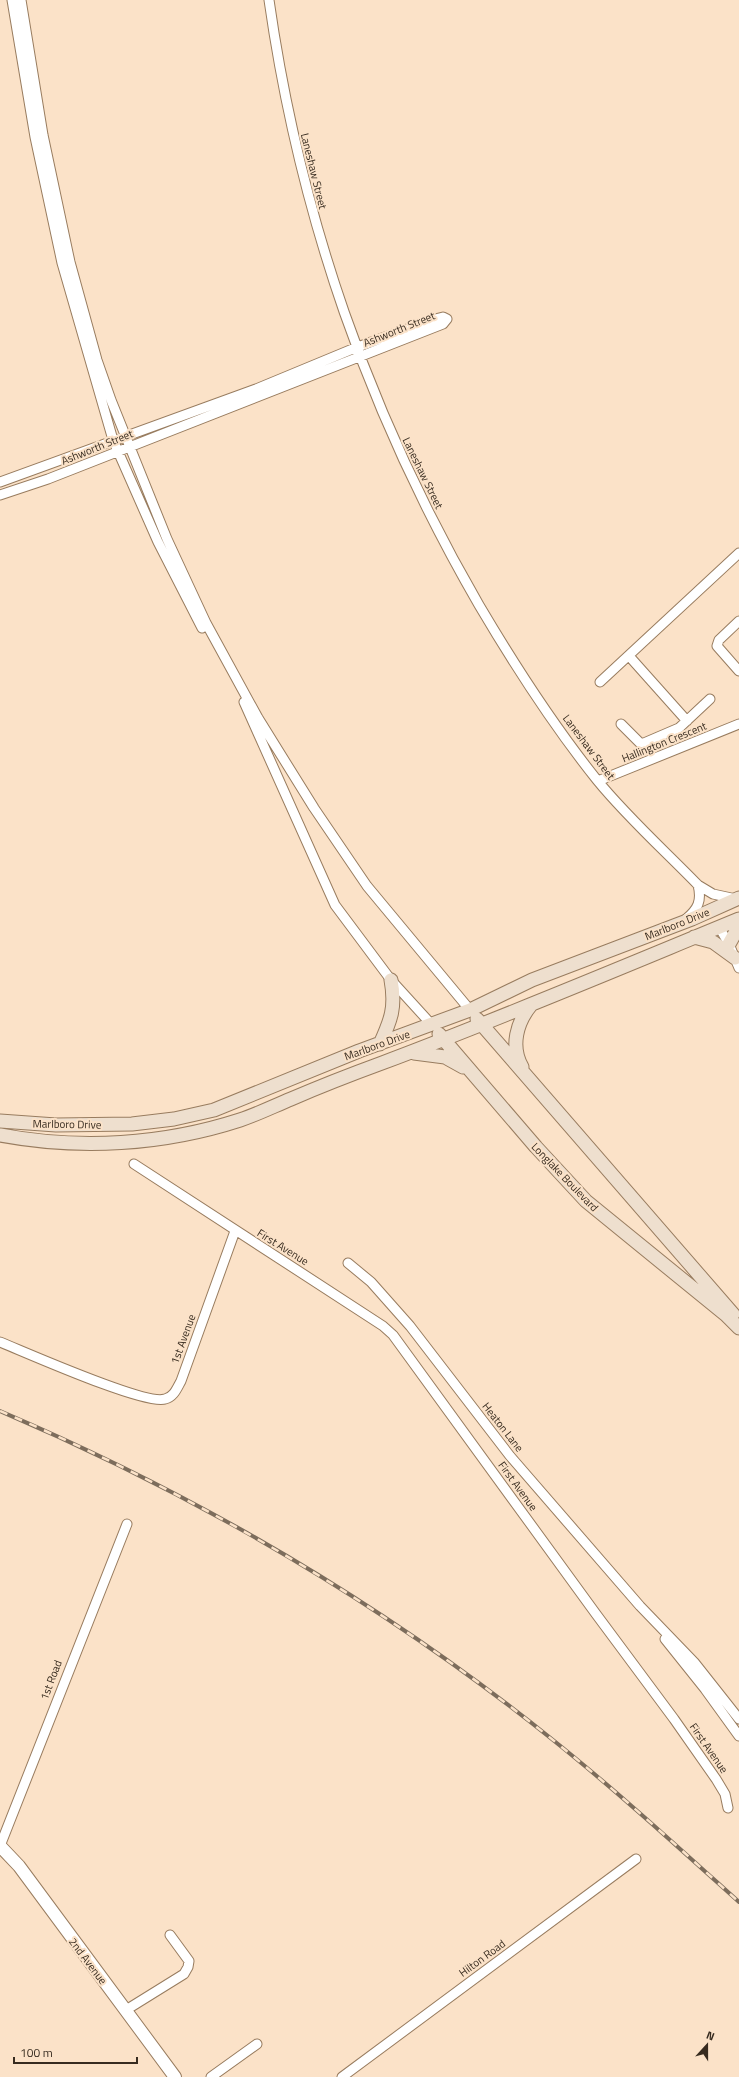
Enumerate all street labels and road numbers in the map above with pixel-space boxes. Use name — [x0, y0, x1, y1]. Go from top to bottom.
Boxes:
street label: Laneshaw Street — [297, 131, 331, 211]
street label: Ashworth Street — [361, 307, 437, 351]
street label: Ashworth Street — [59, 425, 135, 469]
street label: Laneshaw Street — [399, 434, 447, 512]
street label: Laneshaw Street — [559, 711, 619, 783]
street label: Hallington Crescent — [619, 718, 709, 766]
street label: Marlboro Drive — [642, 904, 712, 944]
street label: Marlboro Drive — [342, 1026, 412, 1064]
street label: Marlboro Drive — [33, 1115, 102, 1133]
street label: Longlake Boulevard — [528, 1139, 602, 1215]
street label: First Avenue — [254, 1225, 312, 1269]
street label: 1st Avenue — [167, 1311, 200, 1366]
street label: Heaton Lane — [479, 1399, 528, 1455]
street label: First Avenue — [495, 1458, 542, 1514]
street label: 1st Road — [36, 1658, 66, 1702]
street label: First Avenue — [686, 1720, 732, 1777]
street label: 2nd Avenue — [65, 1934, 111, 1988]
street label: Hilton Road — [455, 1935, 509, 1980]

